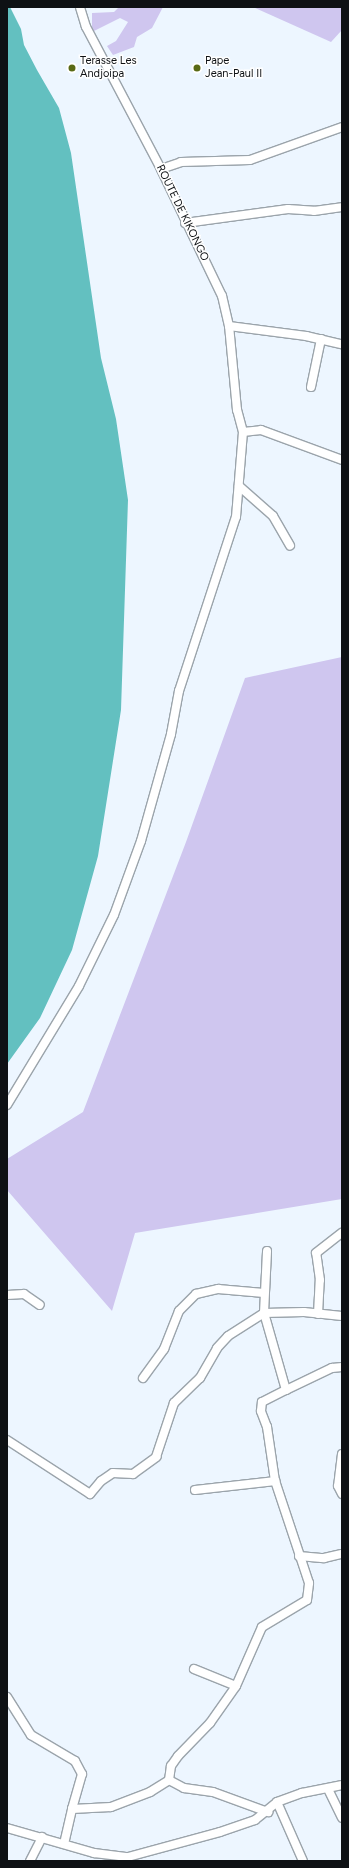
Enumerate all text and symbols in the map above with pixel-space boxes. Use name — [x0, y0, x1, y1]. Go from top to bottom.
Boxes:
place label: Terasse Les Andjoipa — [80, 55, 137, 81]
place label: Pape Jean-Paul II — [205, 55, 262, 81]
marker: Terasse Les Andjoipa — [67, 63, 77, 73]
marker: Pape Jean-Paul II — [192, 63, 202, 73]
street label: ROUTE DE KIKONGO — [153, 163, 211, 263]

